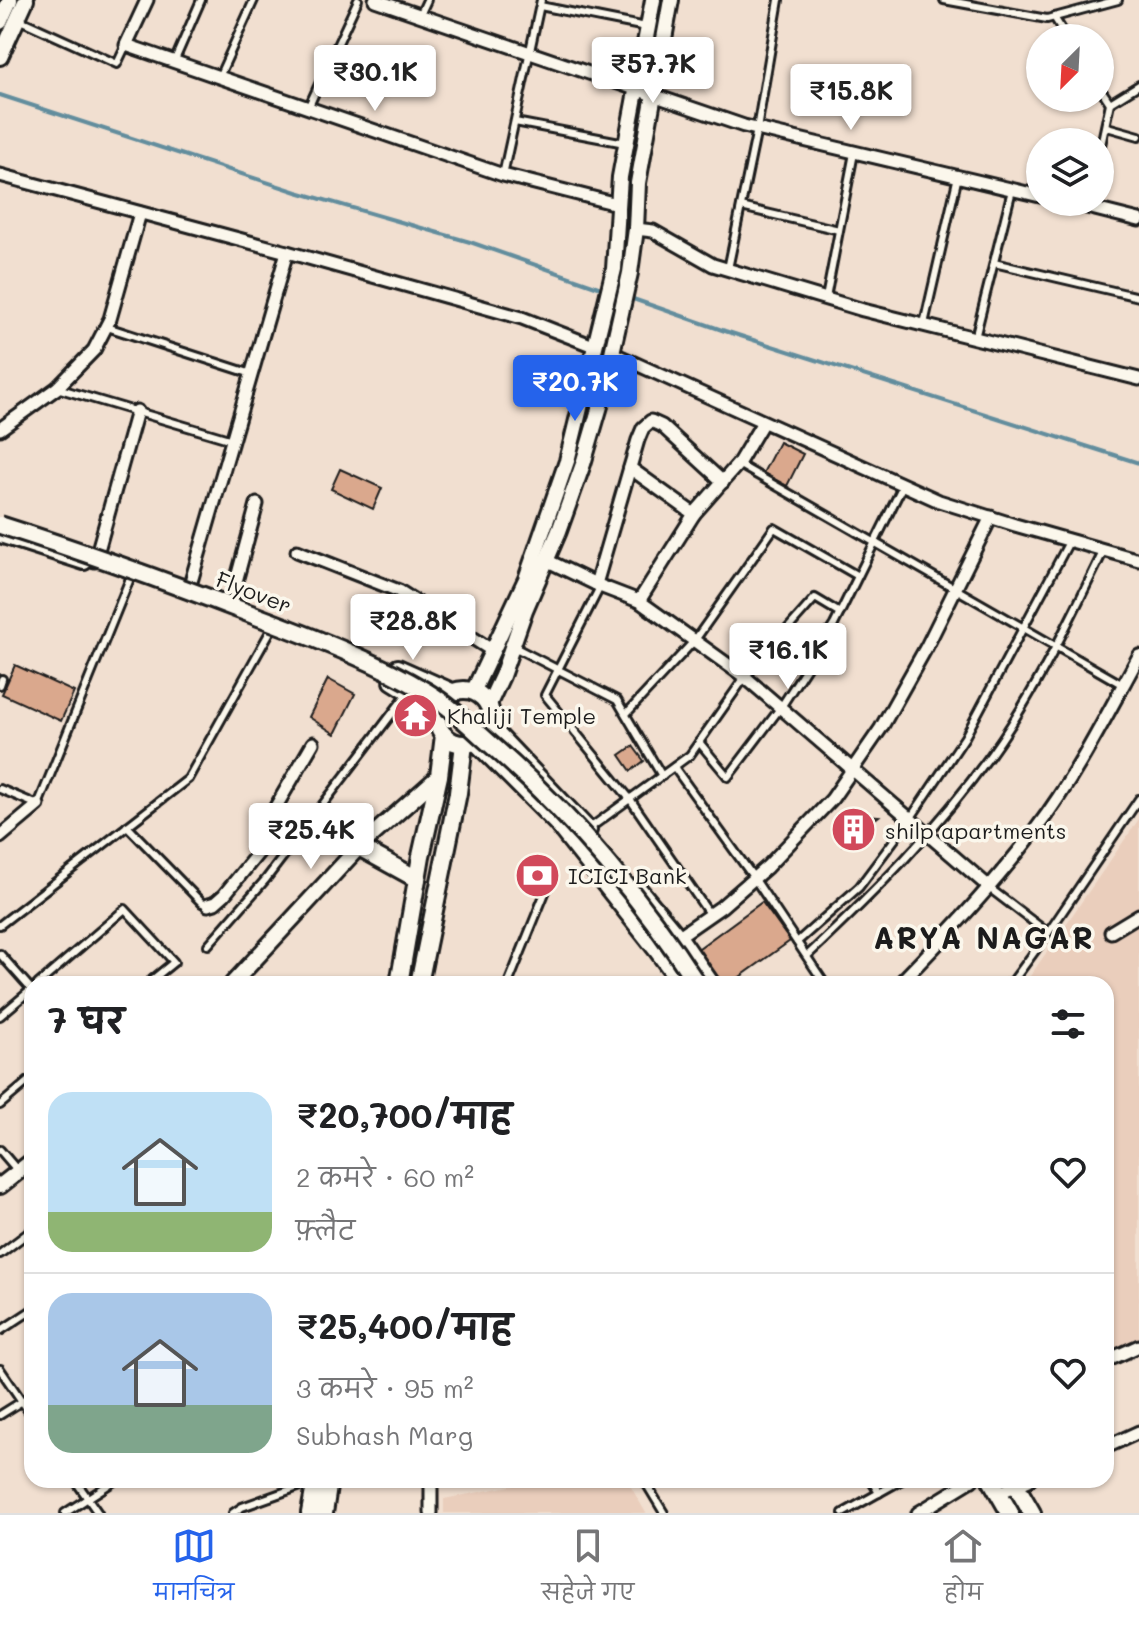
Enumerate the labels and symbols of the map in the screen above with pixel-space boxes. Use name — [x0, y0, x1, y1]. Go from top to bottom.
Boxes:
north arrow — [1026, 24, 1114, 112]
pin: ₹57.7K — [588, 37, 718, 105]
pin: ₹30.1K — [310, 45, 440, 113]
pin: ₹15.8K — [786, 64, 916, 132]
pin: ₹20.7K — [510, 355, 640, 423]
street label: Flyover — [212, 564, 296, 620]
pin: ₹28.8K — [348, 594, 478, 662]
pin: ₹16.1K — [723, 623, 853, 691]
temple icon: Khaliji Temple — [392, 691, 440, 739]
place label: Khaliji Temple — [447, 701, 596, 730]
pin: ₹25.4K — [246, 803, 376, 871]
building icon: shilp apartments — [830, 806, 878, 854]
place label: shilp apartments — [885, 816, 1066, 845]
bank icon: ICICI Bank — [513, 851, 561, 899]
place label: ICICI Bank — [568, 861, 687, 890]
district label: ARYA NAGAR — [873, 917, 1095, 957]

